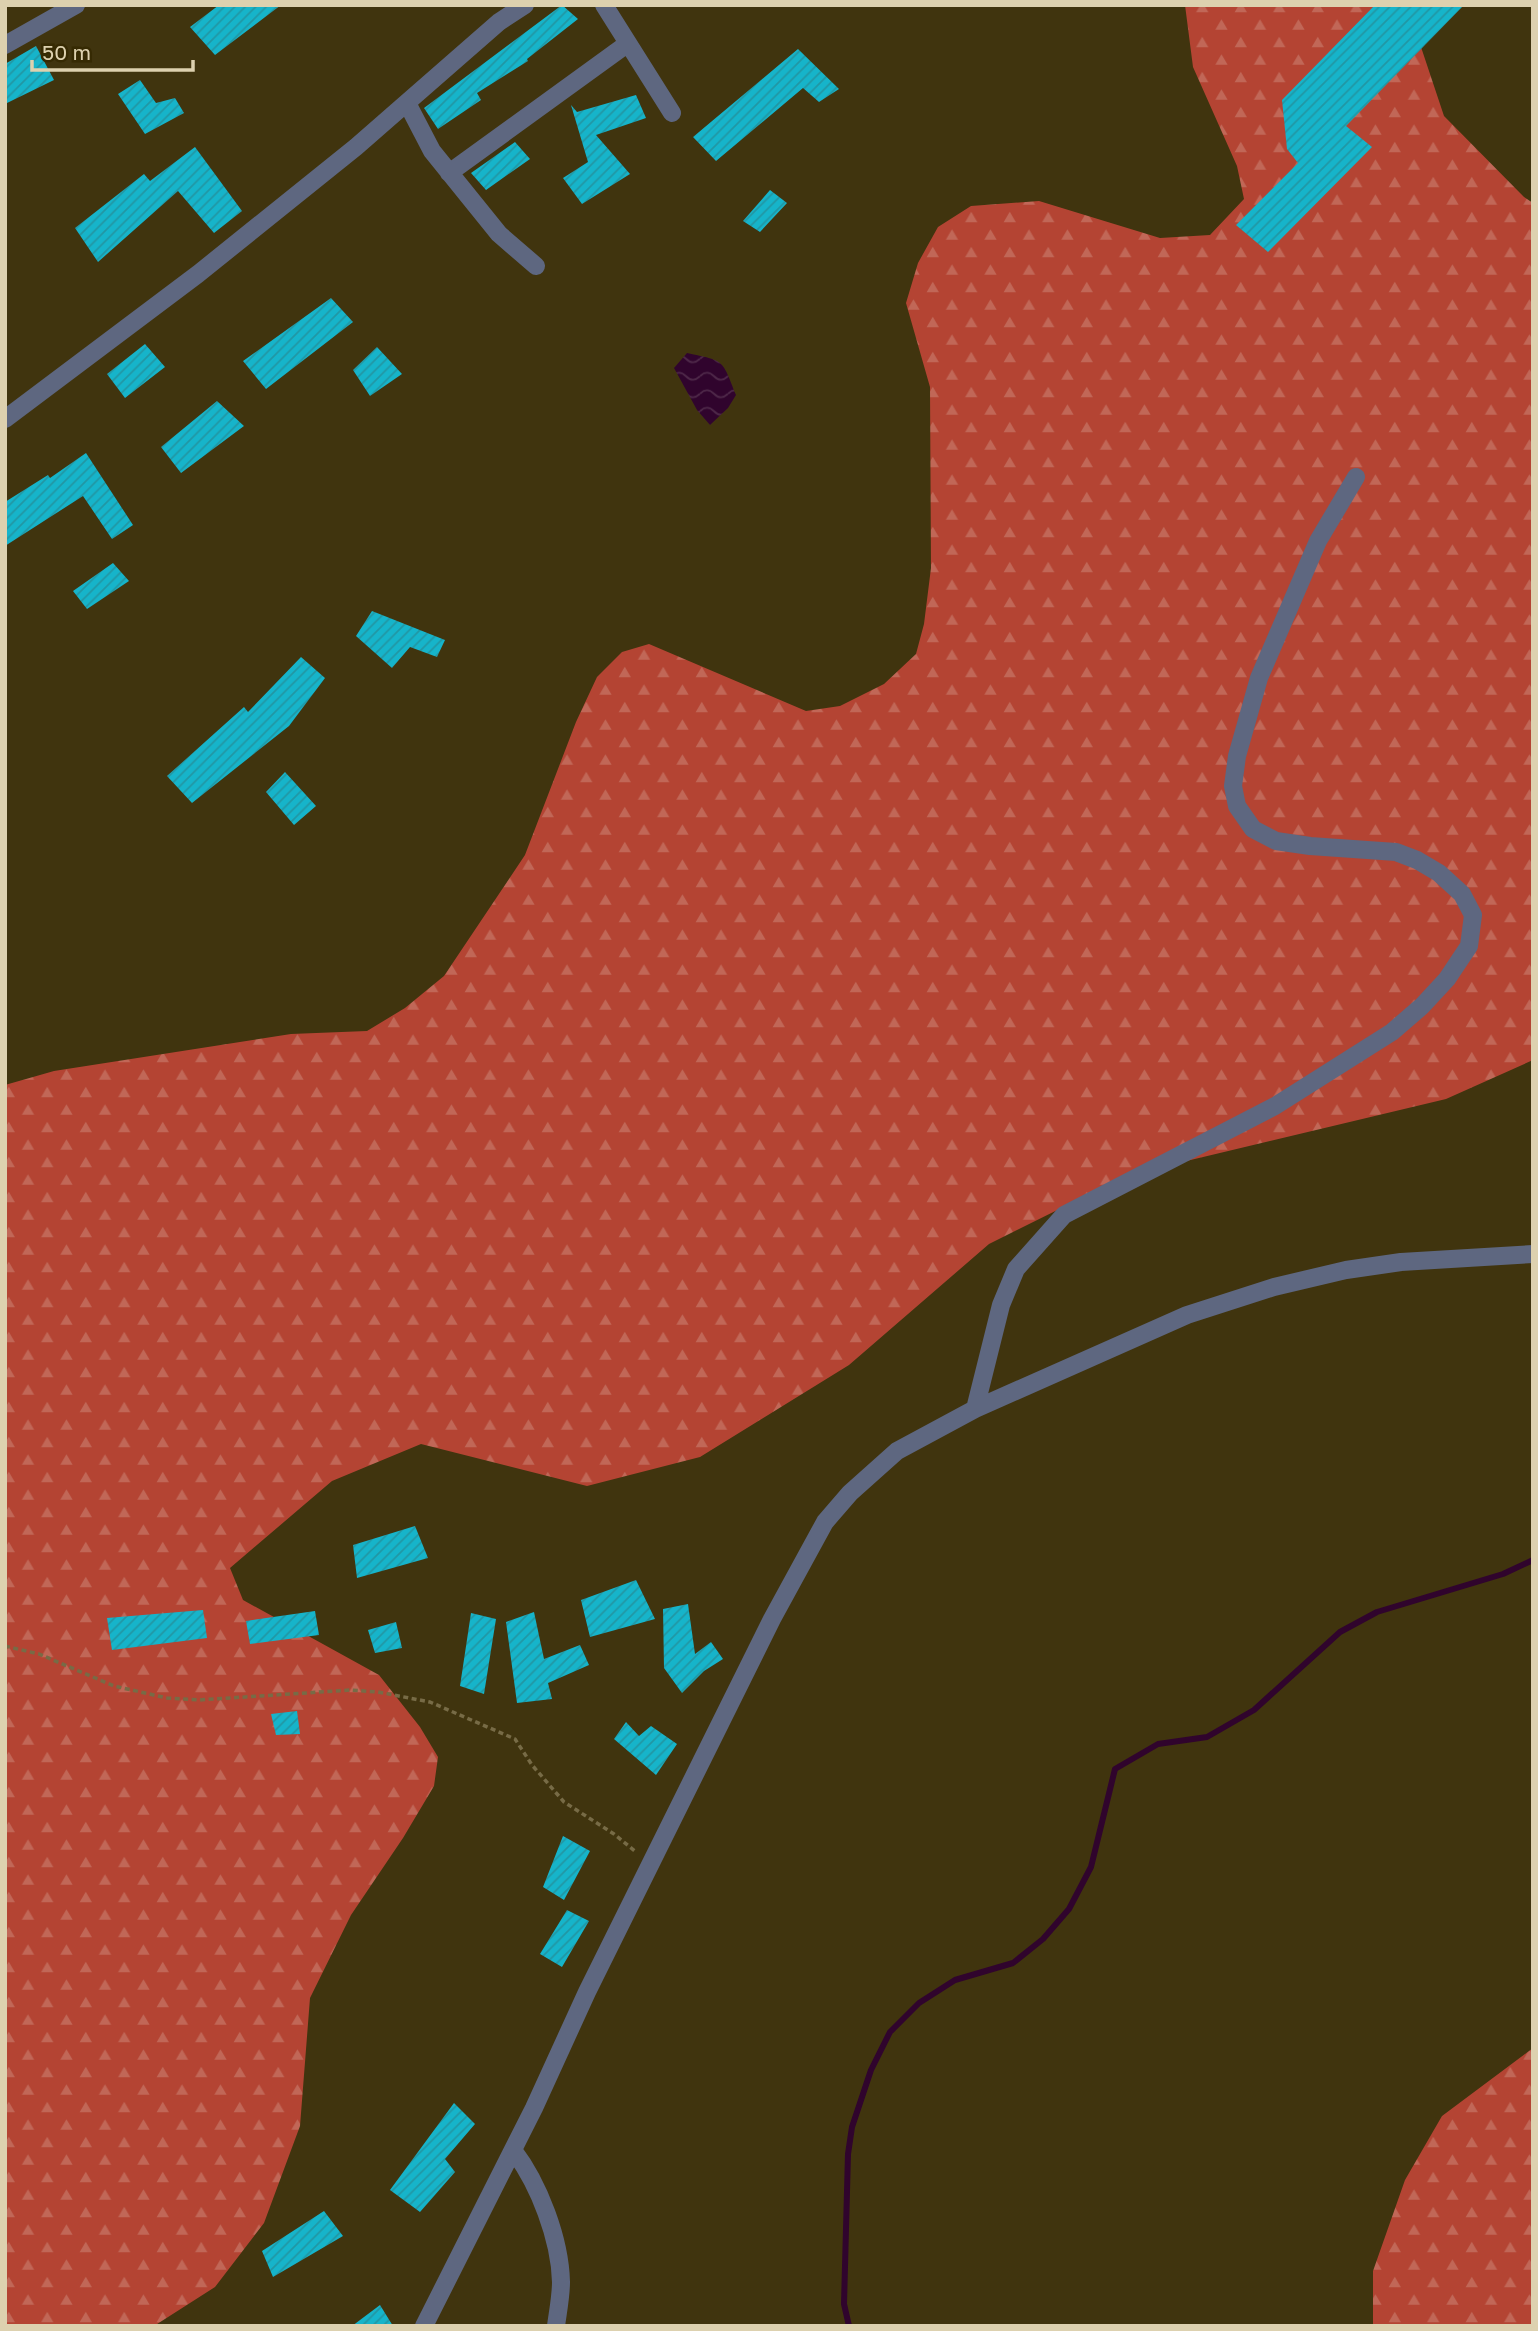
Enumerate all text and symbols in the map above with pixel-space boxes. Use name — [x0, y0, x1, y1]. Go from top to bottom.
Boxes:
scale bar — [32, 28, 192, 72]
text: 50 m — [42, 39, 91, 65]

